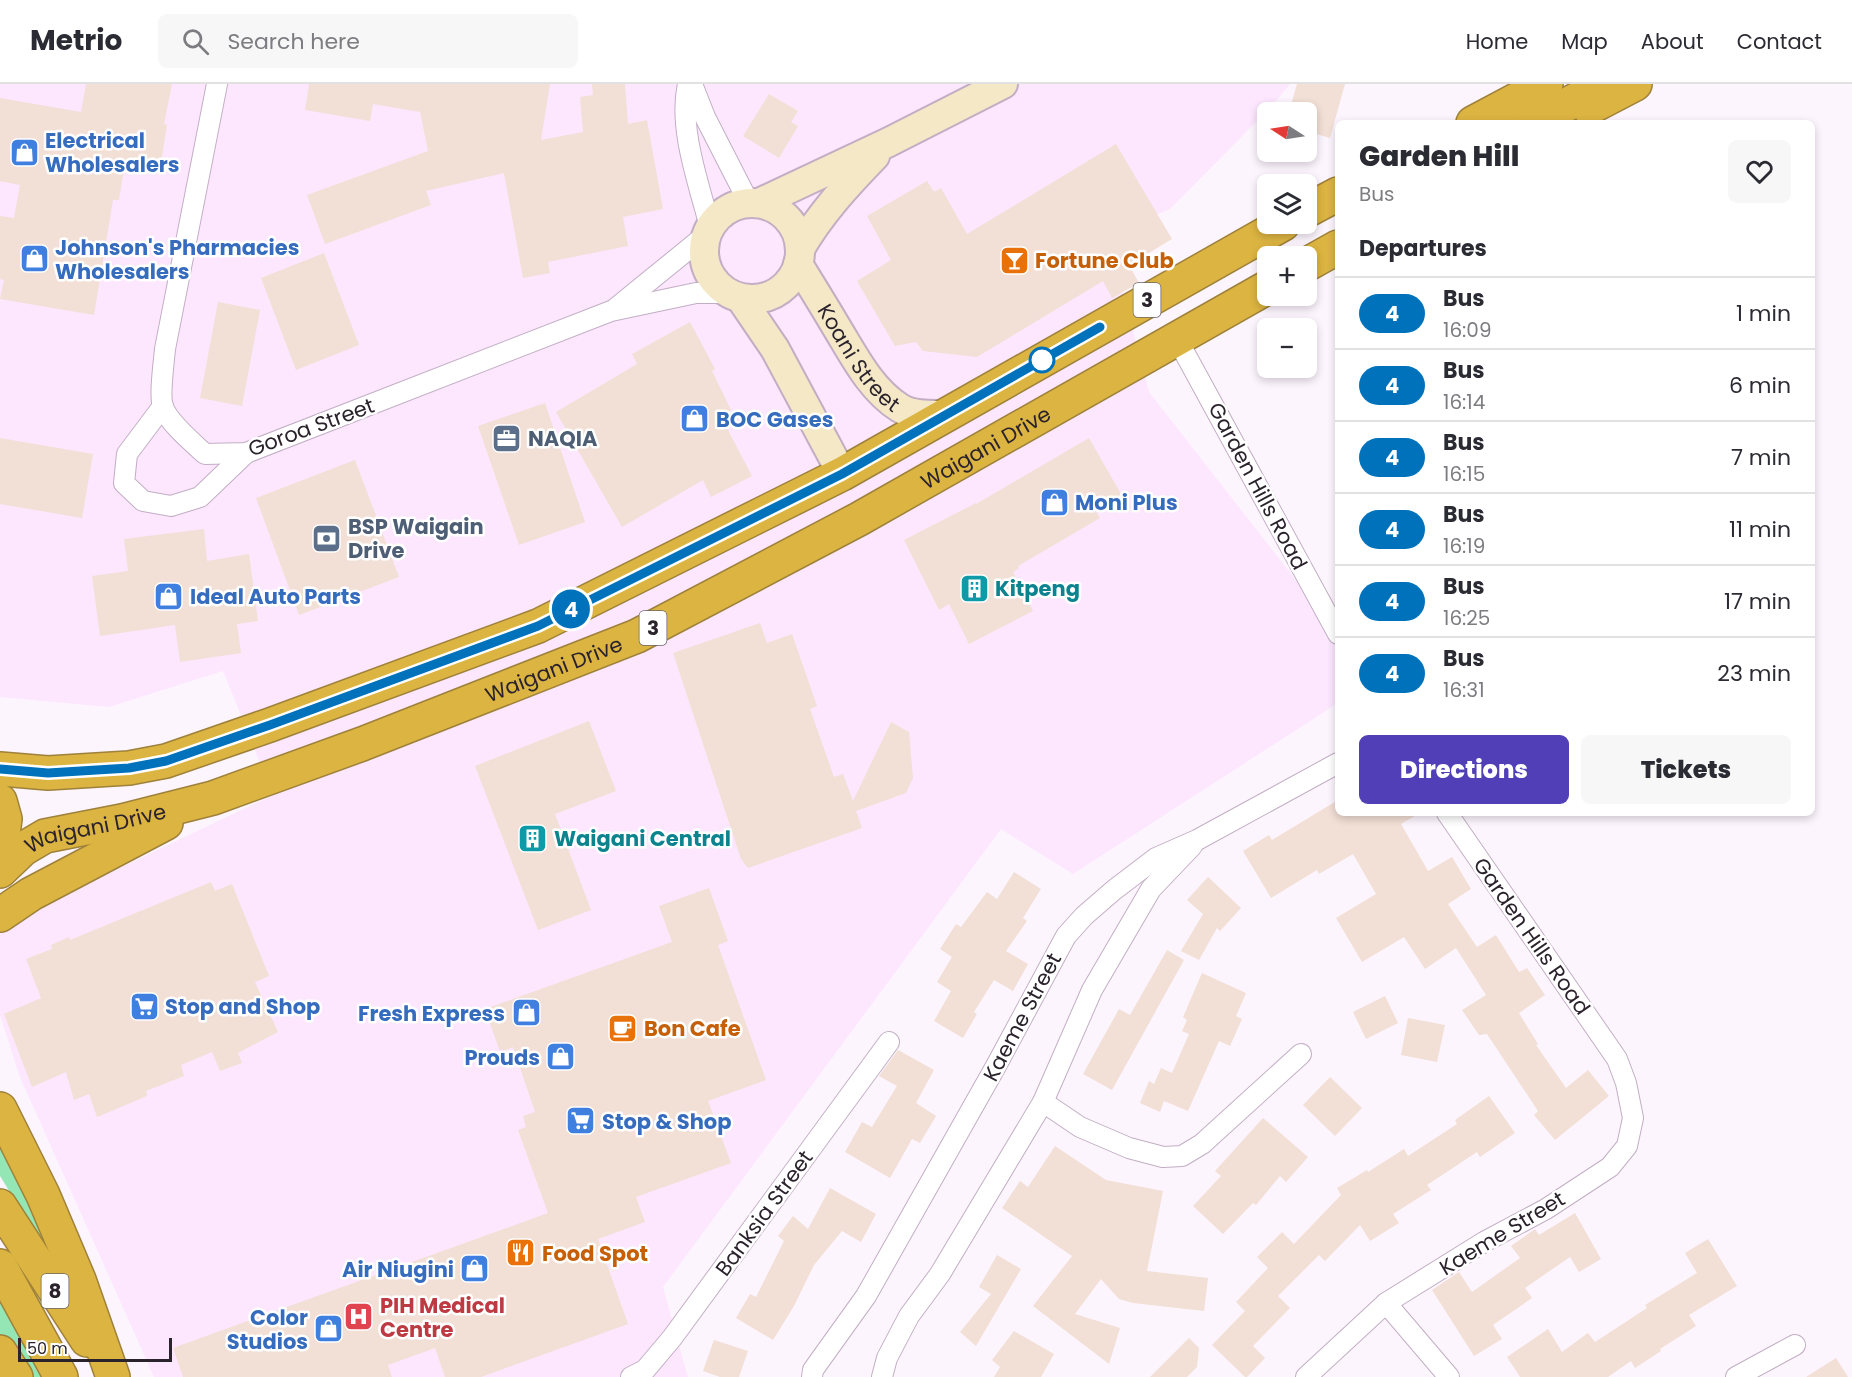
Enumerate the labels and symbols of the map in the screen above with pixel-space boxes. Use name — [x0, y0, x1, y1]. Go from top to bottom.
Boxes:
north arrow — [1257, 102, 1317, 162]
place label: Electrical Wholesalers — [45, 126, 180, 179]
shop icon: Electrical Wholesalers — [8, 136, 40, 168]
place label: Johnson's Pharmacies Wholesalers — [55, 233, 299, 286]
shop icon: Johnson's Pharmacies Wholesalers — [18, 243, 50, 275]
bar icon: Fortune Club — [998, 244, 1030, 276]
place label: Fortune Club — [1035, 246, 1174, 275]
road number: 3 — [1134, 283, 1160, 317]
street label: Koani Street — [811, 298, 906, 418]
unlabelled marker — [1029, 347, 1055, 373]
street label: Goroa Street — [244, 391, 378, 463]
street label: Garden Hills Road — [1202, 397, 1314, 575]
street label: Waigani Drive — [915, 399, 1056, 496]
shop icon: BOC Gases — [679, 403, 711, 435]
place label: BOC Gases — [716, 405, 833, 434]
office icon: NAQIA — [491, 422, 523, 454]
place label: NAQIA — [528, 424, 598, 453]
shop icon: Moni Plus — [1038, 486, 1070, 518]
place label: Moni Plus — [1075, 488, 1178, 517]
place label: BSP Waigain Drive — [348, 512, 484, 565]
bank icon: BSP Waigain Drive — [311, 522, 343, 554]
building icon: Kitpeng — [958, 572, 990, 604]
place label: Kitpeng — [995, 574, 1080, 603]
shop icon: Ideal Auto Parts — [153, 580, 185, 612]
place label: Ideal Auto Parts — [190, 582, 361, 611]
line badge: 4 — [552, 590, 590, 628]
road number: 3 — [640, 611, 666, 645]
street label: Waigani Drive — [481, 629, 626, 709]
street label: Waigani Drive — [19, 796, 169, 860]
building icon: Waigani Central — [517, 822, 549, 854]
place label: Waigani Central — [554, 824, 731, 853]
street label: Garden Hills Road — [1467, 852, 1597, 1020]
street label: Kaeme Street — [976, 948, 1068, 1086]
supermarket icon: Stop and Shop — [128, 990, 160, 1022]
place label: Stop and Shop — [165, 992, 320, 1021]
shop icon: Fresh Express — [510, 997, 542, 1029]
place label: Fresh Express — [358, 999, 505, 1028]
cafe icon: Bon Cafe — [607, 1012, 639, 1044]
place label: Bon Cafe — [644, 1014, 741, 1043]
shop icon: Prouds — [545, 1041, 577, 1073]
place label: Prouds — [464, 1043, 540, 1072]
supermarket icon: Stop & Shop — [565, 1105, 597, 1137]
place label: Stop & Shop — [602, 1107, 731, 1136]
street label: Banksia Street — [709, 1144, 819, 1282]
street label: Kaeme Street — [1434, 1184, 1570, 1282]
restaurant icon: Food Spot — [505, 1237, 537, 1269]
place label: Food Spot — [542, 1239, 648, 1268]
shop icon: Air Niugini — [459, 1253, 491, 1285]
place label: Air Niugini — [342, 1255, 454, 1284]
road number: 8 — [42, 1274, 68, 1308]
place label: PIH Medical Centre — [380, 1291, 505, 1344]
hospital icon: PIH Medical Centre — [343, 1301, 375, 1333]
place label: Color Studios — [227, 1303, 308, 1356]
shop icon: Color Studios — [313, 1313, 345, 1345]
scale bar — [18, 1335, 172, 1362]

